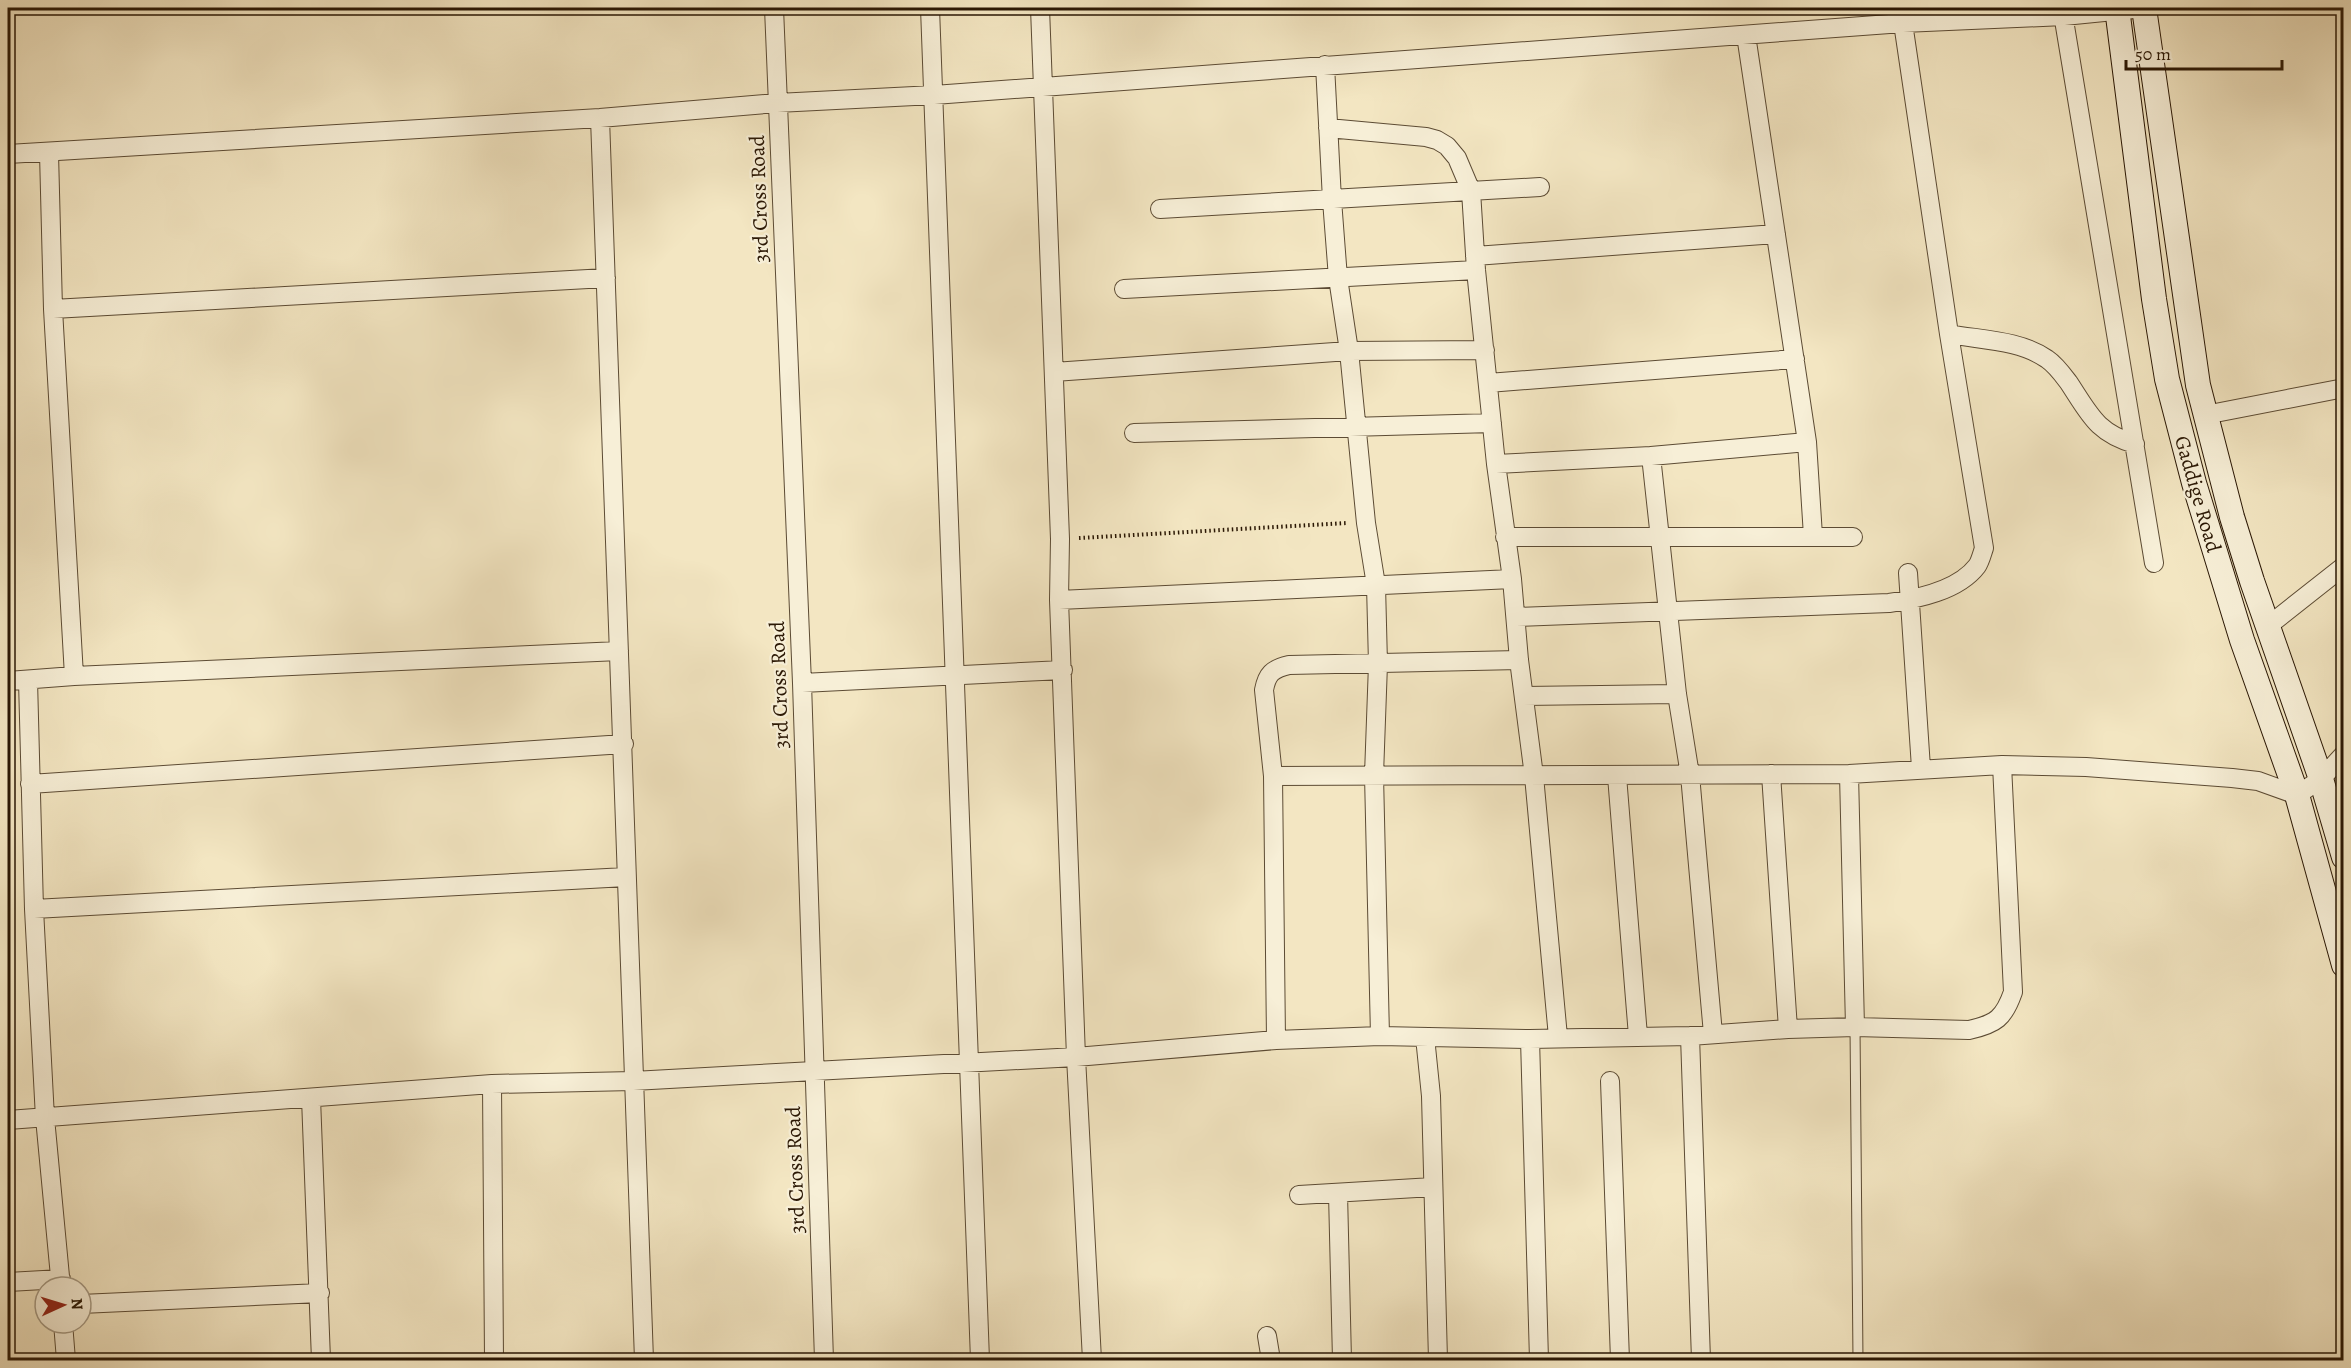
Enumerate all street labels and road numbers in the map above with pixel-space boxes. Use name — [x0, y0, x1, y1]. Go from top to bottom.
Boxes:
street label: 3rd Cross Road — [743, 134, 775, 263]
street label: Gaddige Road — [2168, 433, 2228, 556]
street label: 3rd Cross Road — [763, 620, 795, 749]
street label: 3rd Cross Road — [779, 1105, 811, 1234]

